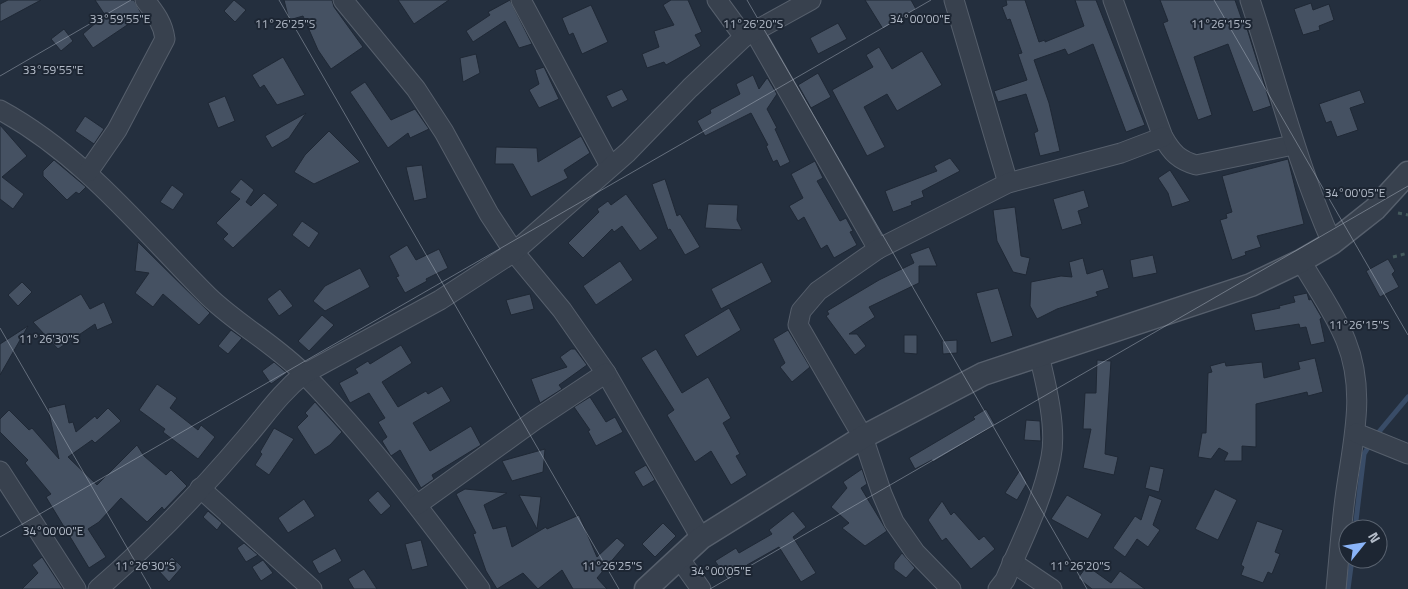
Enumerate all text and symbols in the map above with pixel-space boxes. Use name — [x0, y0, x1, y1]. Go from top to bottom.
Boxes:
text: 33°59'55"E — [90, 9, 151, 28]
text: 34°00'00"E — [890, 9, 951, 28]
text: 11°26'25"S — [255, 14, 315, 33]
text: 11°26'20"S — [723, 14, 783, 33]
text: 11°26'15"S — [1191, 14, 1251, 33]
text: 33°59'55"E — [23, 60, 84, 79]
text: 34°00'05"E — [1325, 183, 1386, 202]
text: 11°26'15"S — [1329, 315, 1389, 334]
text: 11°26'30"S — [19, 329, 79, 348]
north arrow — [1338, 519, 1388, 569]
text: 34°00'00"E — [23, 521, 84, 540]
text: N — [1363, 528, 1386, 547]
text: 11°26'30"S — [115, 556, 175, 575]
text: 11°26'25"S — [582, 556, 642, 575]
text: 11°26'20"S — [1050, 556, 1110, 575]
text: 34°00'05"E — [691, 561, 752, 580]

